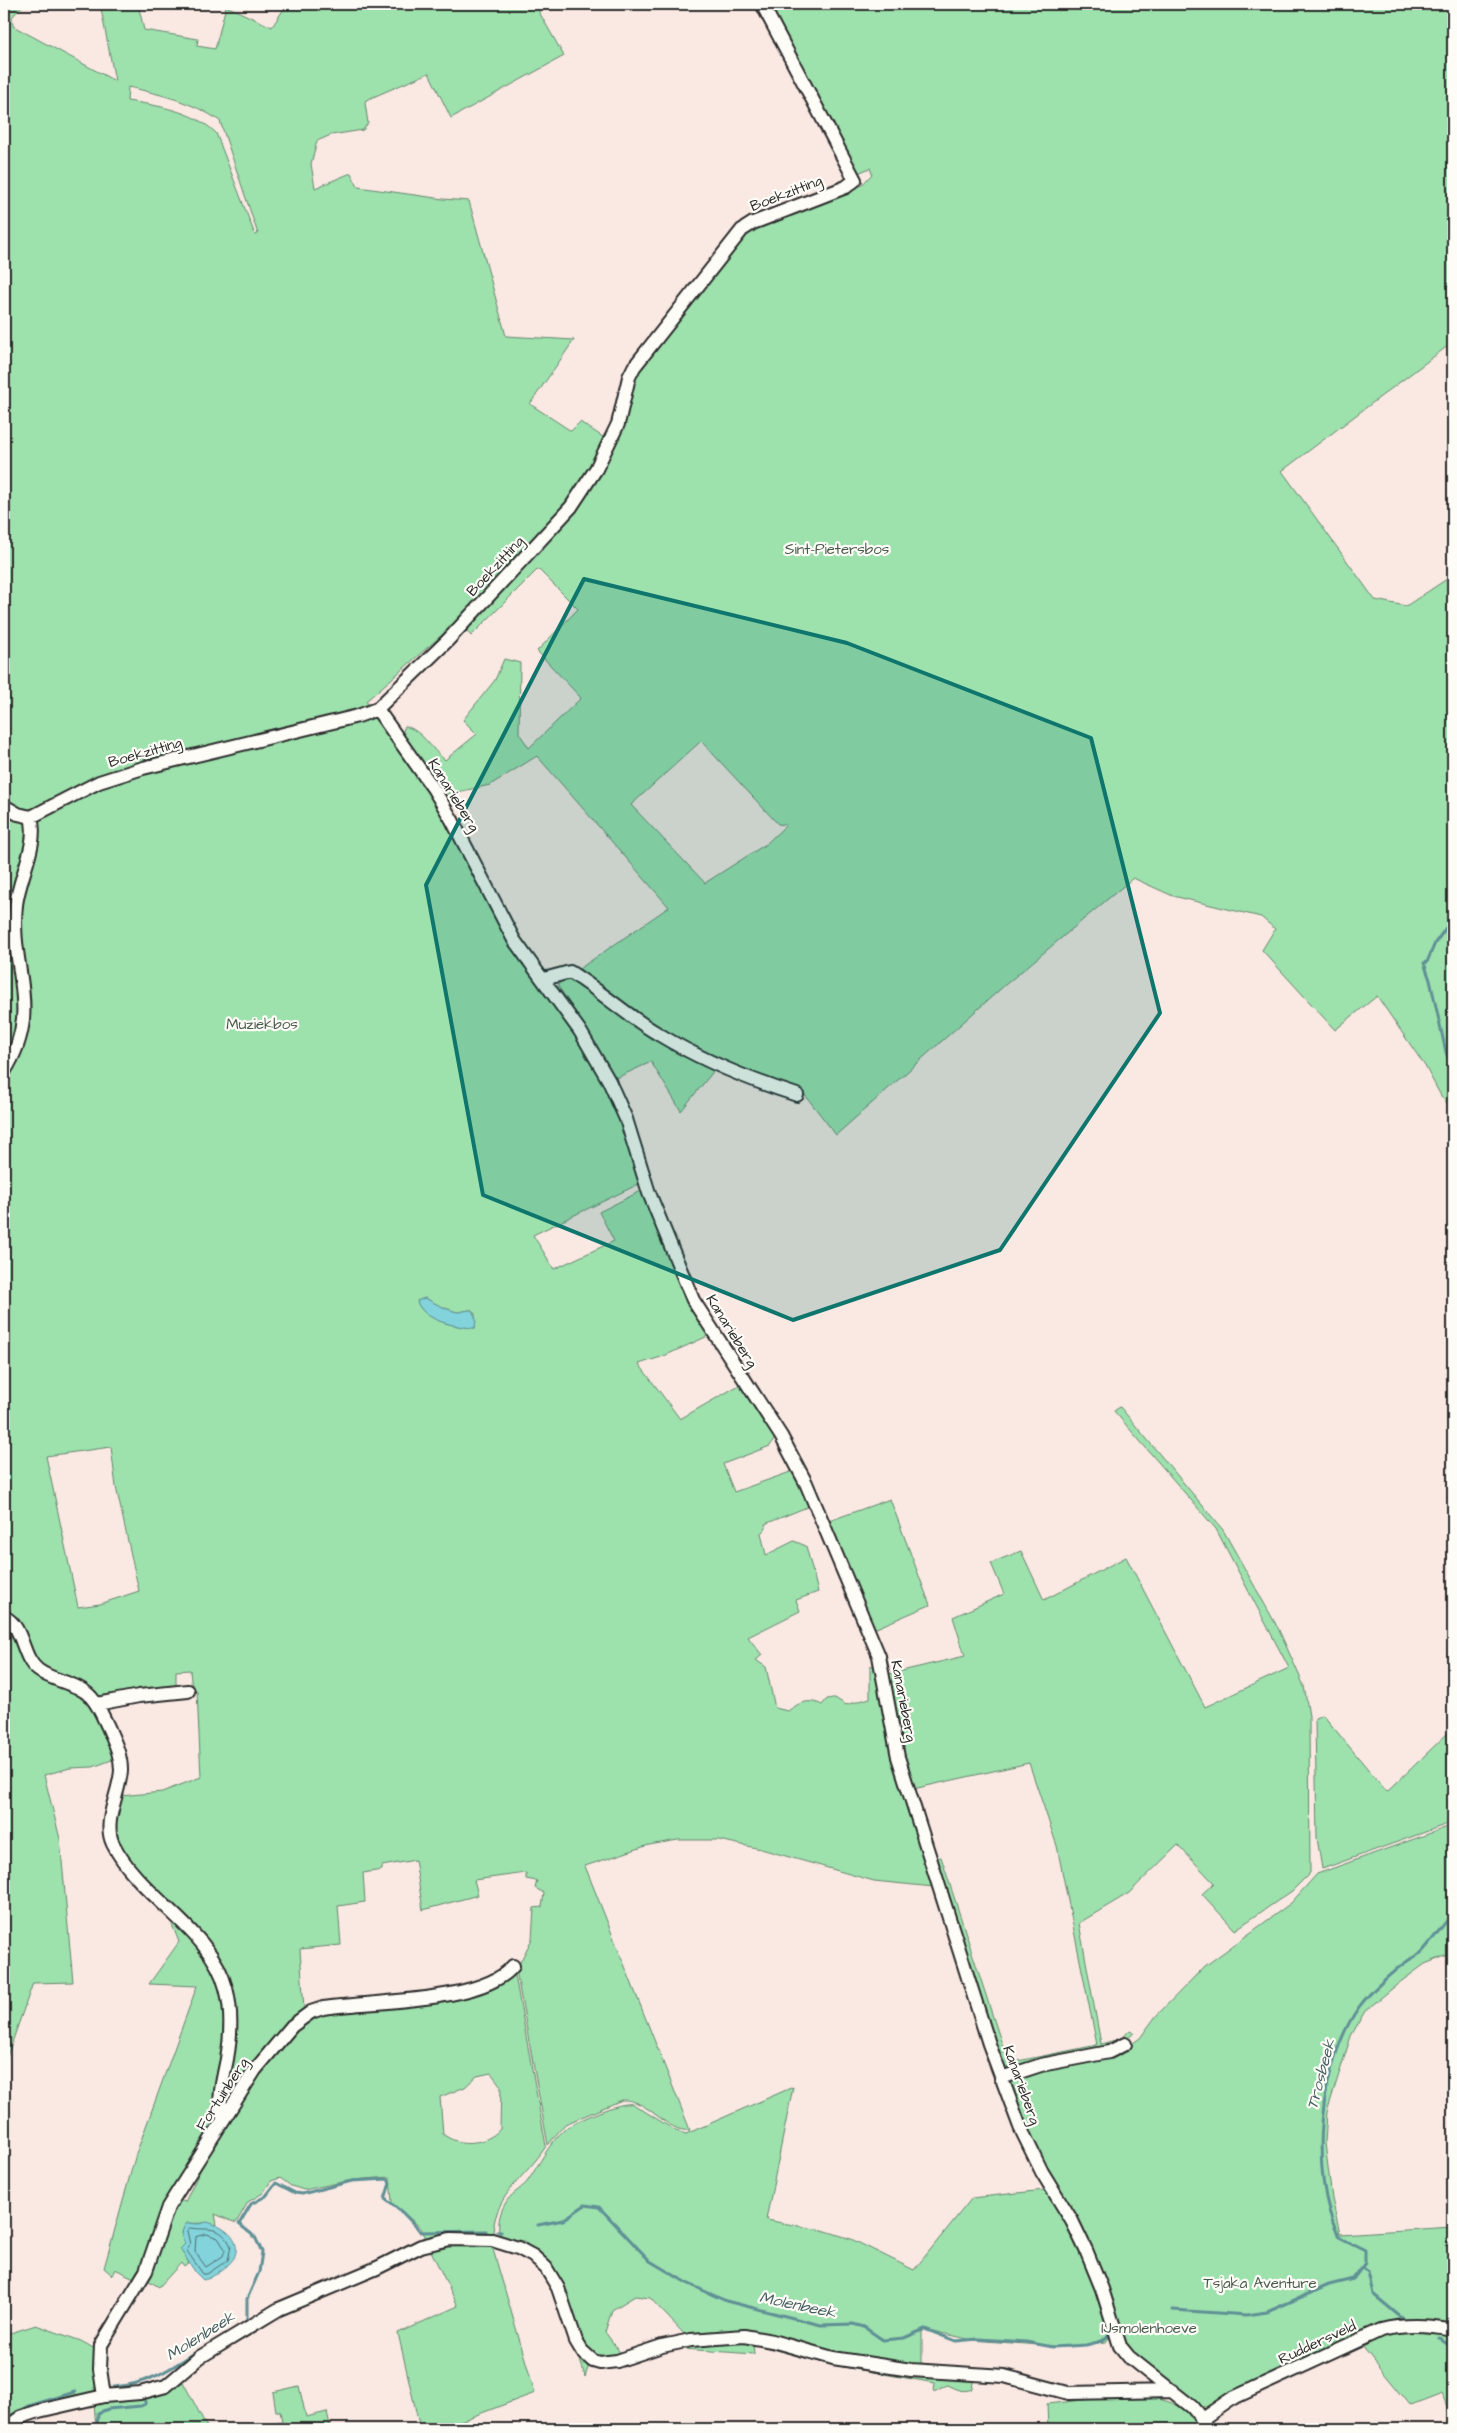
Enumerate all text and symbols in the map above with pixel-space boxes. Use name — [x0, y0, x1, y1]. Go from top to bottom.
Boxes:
street label: Boekzitting — [747, 170, 826, 218]
street label: Boekzitting — [462, 531, 530, 602]
park label: Sint-Pietersbos — [785, 539, 890, 560]
street label: Boekzitting — [106, 732, 185, 774]
street label: Kanarieberg — [422, 754, 485, 837]
park label: Muziekbos — [226, 1014, 298, 1035]
street label: Kanarieberg — [700, 1290, 763, 1373]
street label: Kanarieberg — [884, 1658, 922, 1744]
water label: Trosbeek — [1301, 2036, 1341, 2112]
street label: Kanarieberg — [997, 2043, 1046, 2128]
street label: Fortuinberg — [191, 2053, 255, 2135]
park label: Tsjaka Aventure — [1203, 2273, 1317, 2294]
water label: Molenbeek — [758, 2286, 839, 2324]
water label: Molenbeek — [162, 2305, 240, 2366]
street label: Ruddersveld — [1275, 2315, 1360, 2370]
park label: IJsmolenhoeve — [1101, 2318, 1197, 2339]

